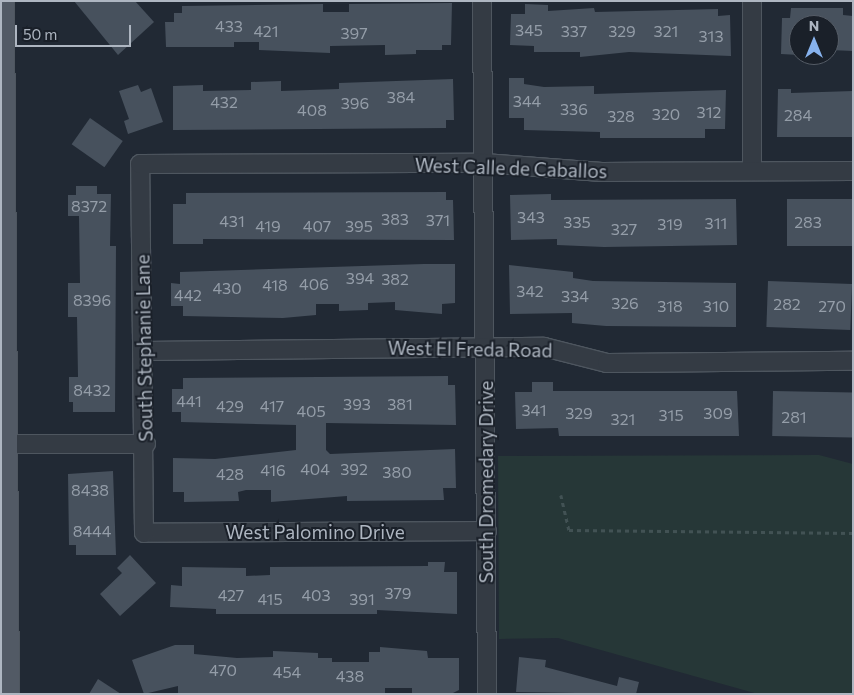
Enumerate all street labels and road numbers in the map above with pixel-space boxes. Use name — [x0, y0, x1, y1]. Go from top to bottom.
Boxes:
street label: West Calle de Caballos — [414, 153, 608, 183]
street label: South Stephanie Lane — [131, 254, 157, 442]
street label: West El Freda Road — [387, 336, 553, 362]
street label: South Dromedary Drive — [475, 381, 497, 583]
street label: West Palomino Drive — [225, 521, 405, 543]

